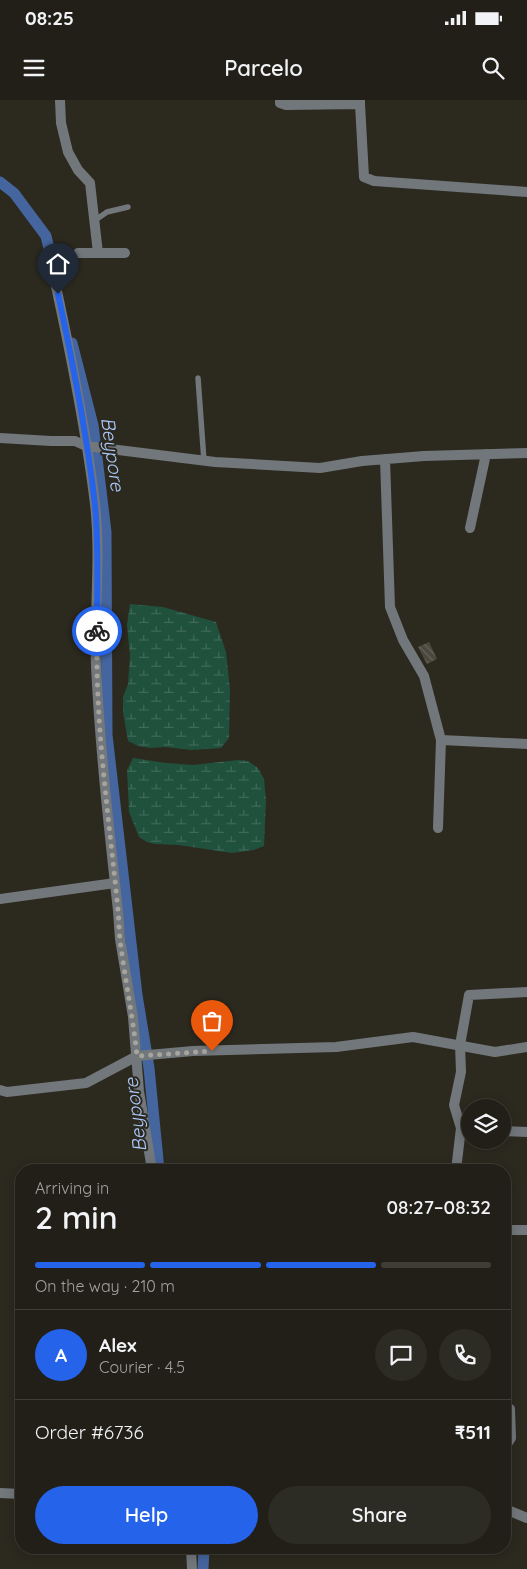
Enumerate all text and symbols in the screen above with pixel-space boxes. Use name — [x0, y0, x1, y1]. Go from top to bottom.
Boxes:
text: 08:25 — [25, 6, 74, 30]
icon: menu — [20, 54, 48, 82]
text: Parcelo — [224, 54, 303, 82]
icon: search — [479, 54, 507, 82]
pin — [37, 243, 79, 294]
icon: home — [44, 250, 72, 278]
water label: Beypore — [96, 415, 130, 494]
courier — [72, 606, 122, 656]
icon: bike — [83, 617, 111, 645]
pin — [191, 1000, 233, 1051]
icon: bag — [198, 1007, 226, 1035]
water label: Beypore — [118, 1075, 151, 1153]
map controls — [461, 1099, 511, 1149]
button: layers — [461, 1099, 511, 1149]
text: Arriving in — [35, 1178, 109, 1198]
text: 08:27–08:32 — [387, 1195, 491, 1219]
text: 2 min — [35, 1197, 118, 1237]
text: On the way · 210 m — [35, 1276, 175, 1296]
button: chat — [375, 1329, 427, 1381]
button: phone — [439, 1329, 491, 1381]
text: Alex — [99, 1333, 137, 1357]
text: A — [55, 1343, 67, 1367]
text: Courier · 4.5 — [99, 1357, 185, 1377]
text: Order #6736 — [35, 1420, 144, 1444]
text: ₹511 — [455, 1420, 491, 1444]
button: Help — [35, 1486, 258, 1544]
button: Share — [268, 1486, 491, 1544]

